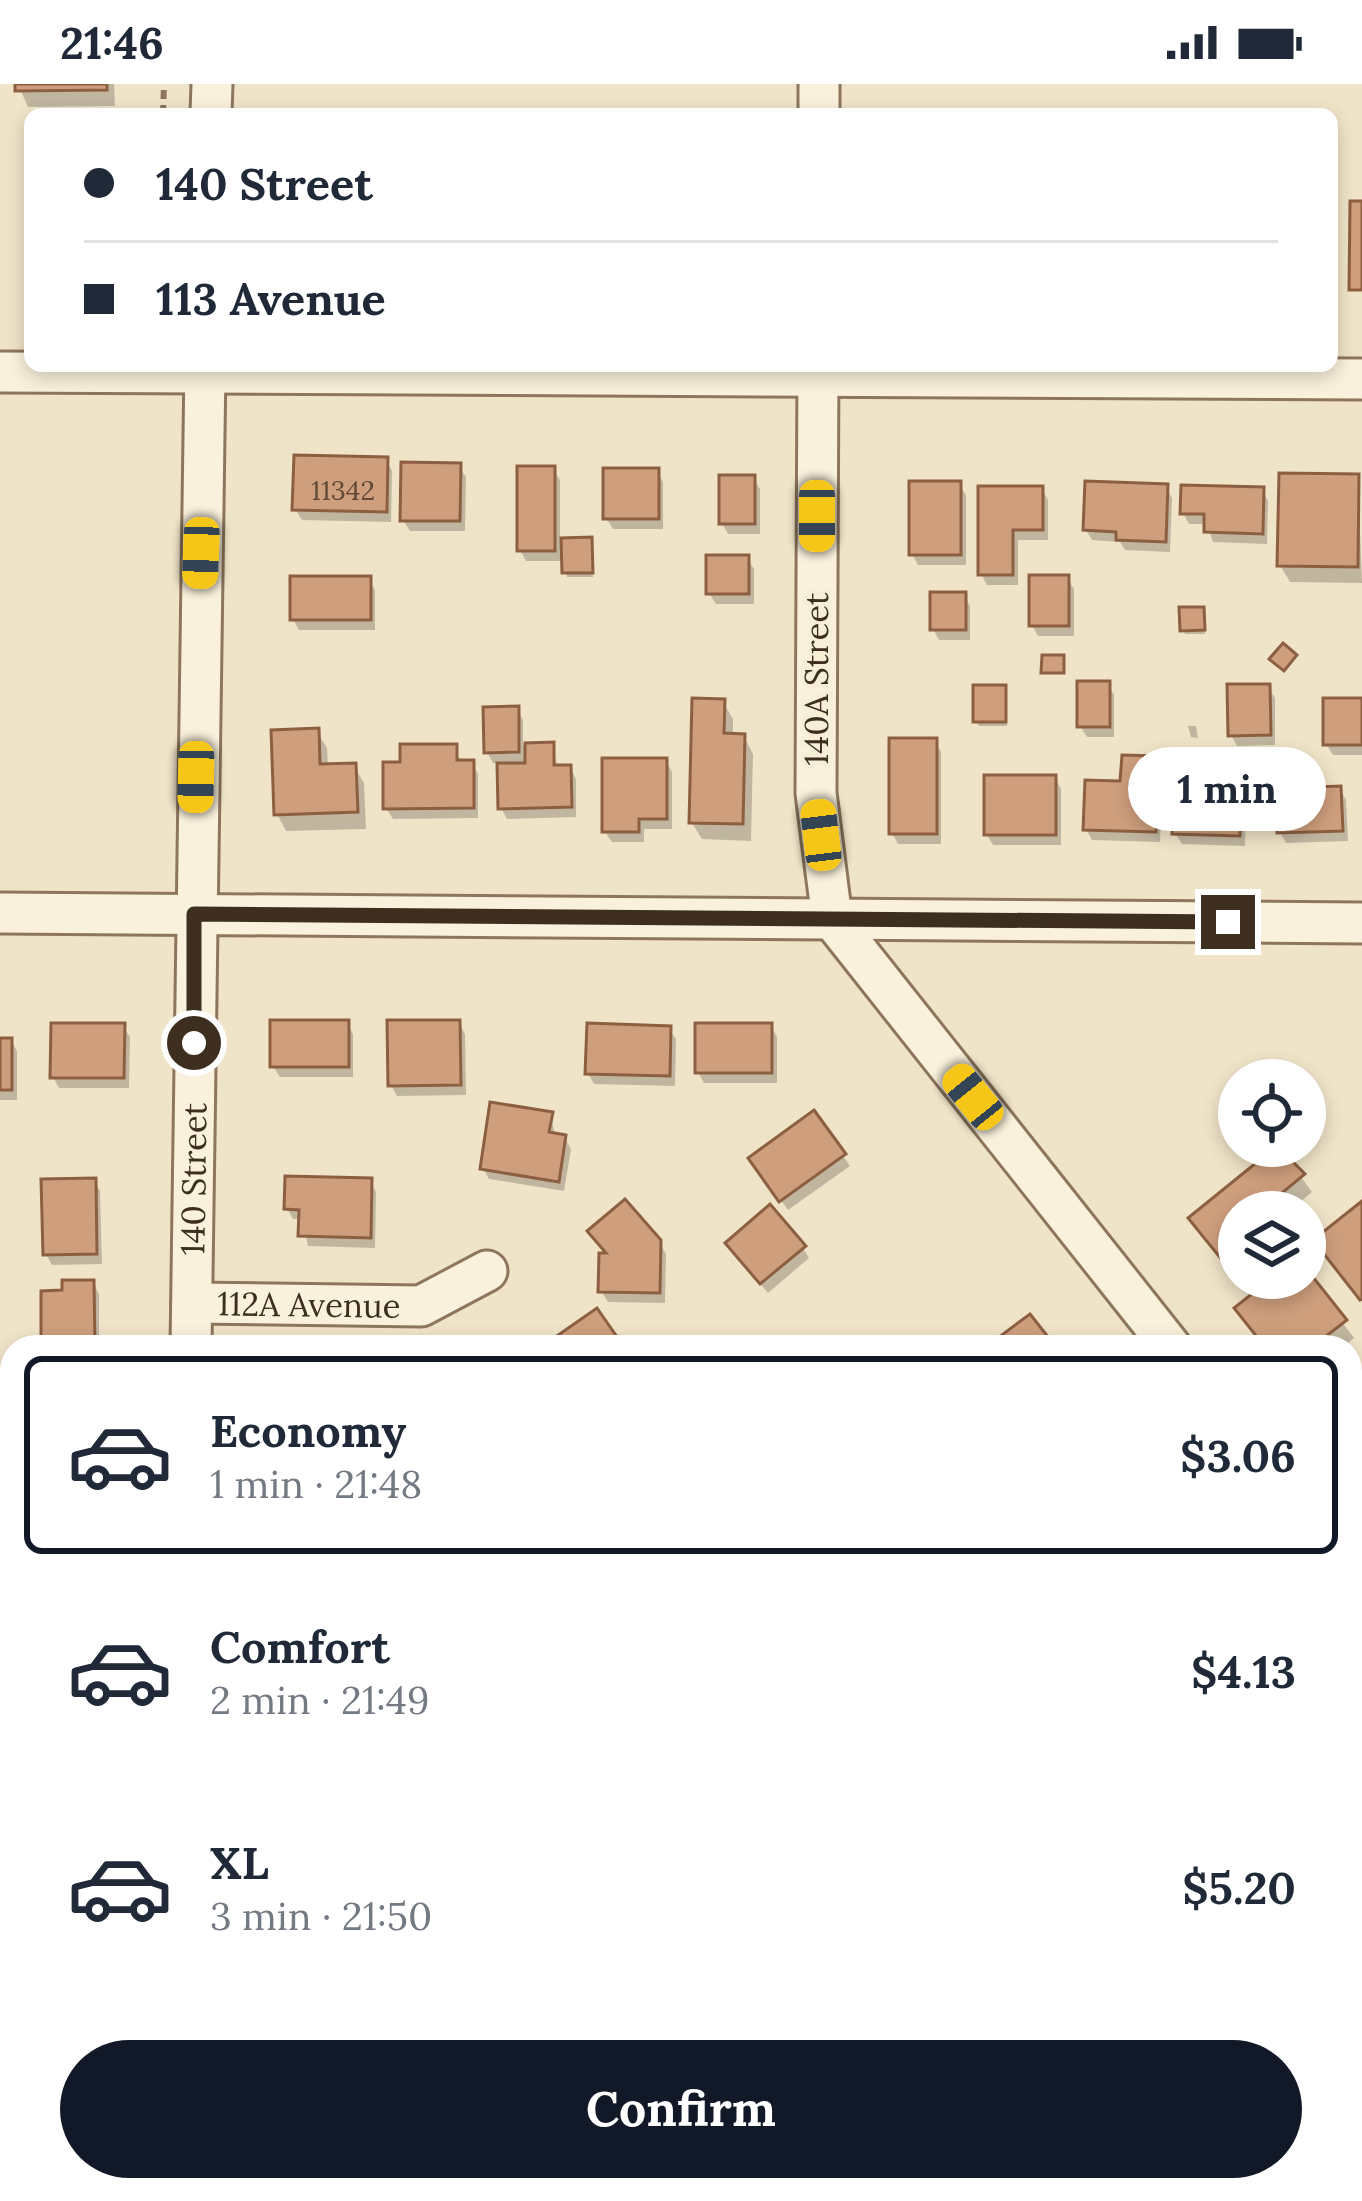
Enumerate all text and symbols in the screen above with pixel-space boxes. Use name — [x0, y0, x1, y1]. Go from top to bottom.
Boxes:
text: 21:46 — [60, 14, 164, 71]
text: 140 Street — [156, 155, 373, 212]
text: 113 Avenue — [156, 270, 386, 327]
house number: 11342 — [311, 473, 375, 507]
car — [799, 480, 835, 552]
car — [182, 516, 220, 590]
street label: 140A Street — [795, 592, 837, 766]
car — [177, 741, 215, 813]
callout: 1 min — [1129, 748, 1327, 832]
text: 1 min — [1177, 764, 1277, 814]
car — [799, 797, 843, 873]
route end — [1201, 895, 1255, 949]
route start — [167, 1016, 221, 1070]
car — [936, 1058, 1010, 1136]
map controls — [1218, 1059, 1326, 1299]
button: locate — [1218, 1059, 1326, 1167]
street label: 140 Street — [171, 1102, 215, 1256]
button: layers — [1218, 1191, 1326, 1299]
street label: 112A Avenue — [217, 1282, 401, 1327]
icon: car — [66, 1401, 174, 1509]
text: Economy — [210, 1402, 406, 1459]
text: $3.06 — [1180, 1427, 1296, 1484]
text: 1 min · 21:48 — [210, 1459, 422, 1509]
icon: car — [66, 1617, 174, 1725]
text: Comfort — [210, 1618, 390, 1675]
text: $4.13 — [1191, 1643, 1296, 1700]
text: 2 min · 21:49 — [210, 1675, 430, 1725]
icon: car — [66, 1833, 174, 1941]
text: XL — [210, 1834, 269, 1891]
text: $5.20 — [1182, 1859, 1296, 1916]
text: 3 min · 21:50 — [210, 1891, 432, 1941]
button: Confirm — [60, 2040, 1302, 2178]

